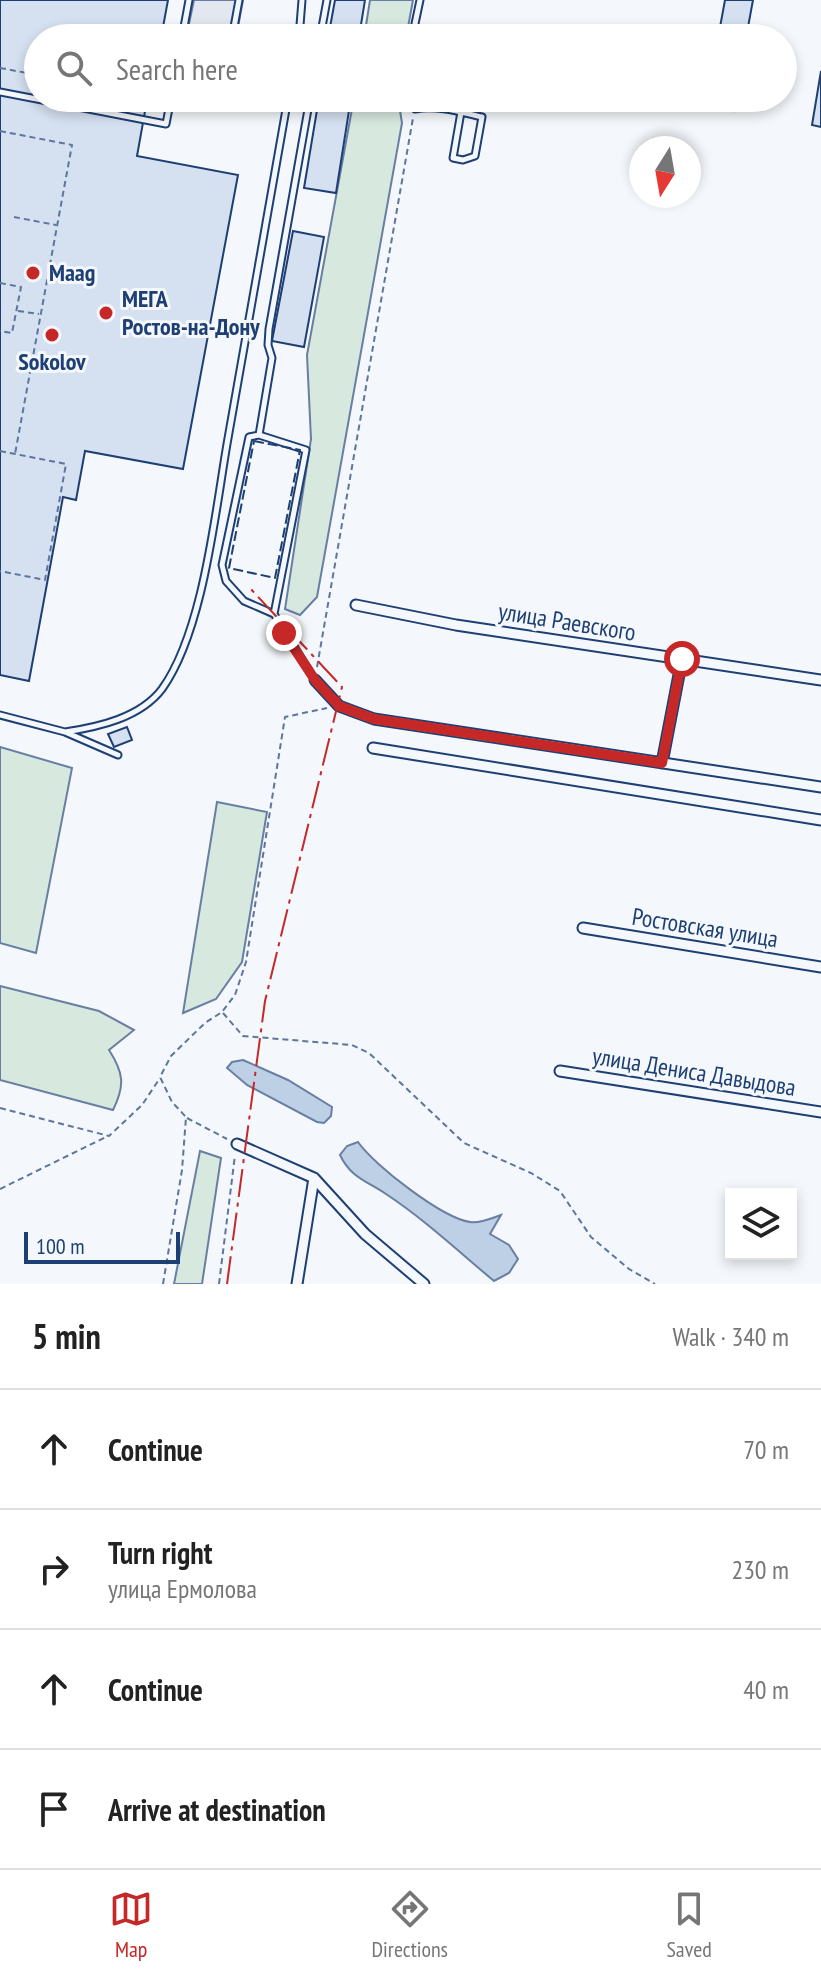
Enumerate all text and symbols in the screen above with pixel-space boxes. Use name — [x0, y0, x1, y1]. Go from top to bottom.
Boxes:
search box — [24, 24, 797, 112]
icon: search — [52, 46, 96, 90]
text: Search here — [116, 49, 238, 88]
north arrow — [629, 136, 701, 208]
place label: Maag — [49, 257, 95, 288]
marker: Maag — [24, 264, 42, 282]
place label: МЕГА Ростов-на-Дону — [122, 283, 260, 342]
marker: МЕГА Ростов-на-Дону — [97, 304, 115, 322]
marker: Sokolov — [43, 326, 61, 344]
place label: Sokolov — [18, 346, 86, 377]
street label: улица Раевского — [496, 595, 638, 648]
route end — [266, 615, 302, 651]
route start — [664, 641, 700, 677]
street label: Ростовская улица — [630, 901, 780, 954]
street label: улица Дениса Давыдова — [590, 1040, 798, 1103]
map controls — [725, 1188, 797, 1260]
button: layers — [725, 1188, 797, 1260]
scale bar — [24, 1228, 180, 1264]
text: 100 m — [36, 1232, 85, 1260]
text: 5 min — [32, 1314, 101, 1358]
text: Walk · 340 m — [672, 1320, 789, 1353]
icon: ahead — [32, 1427, 76, 1471]
text: Continue — [108, 1430, 203, 1469]
text: 70 m — [743, 1433, 789, 1466]
text: Turn right — [108, 1533, 212, 1572]
icon: right — [32, 1547, 76, 1591]
text: 230 m — [731, 1553, 789, 1586]
text: улица Ермолова — [108, 1572, 257, 1605]
icon: ahead — [32, 1667, 76, 1711]
text: Continue — [108, 1670, 203, 1709]
text: 40 m — [743, 1673, 789, 1706]
icon: arrive — [32, 1787, 76, 1831]
text: Arrive at destination — [108, 1790, 326, 1829]
tab: Map — [109, 1887, 153, 1963]
tab: Directions — [372, 1887, 448, 1963]
tab: Saved — [666, 1887, 712, 1963]

